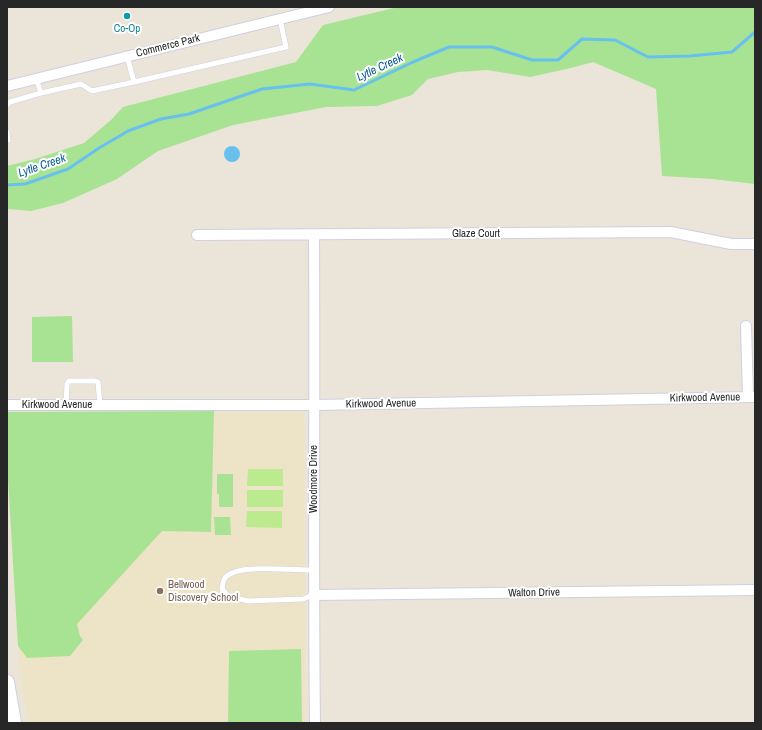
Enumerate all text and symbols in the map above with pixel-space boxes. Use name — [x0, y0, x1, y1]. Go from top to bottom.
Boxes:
marker: Co-Op — [122, 11, 132, 21]
place label: Co-Op — [114, 22, 140, 36]
street label: Commerce Park — [135, 32, 201, 60]
water label: Lytle Creek — [355, 51, 405, 85]
water label: Lytle Creek — [16, 151, 68, 181]
street label: Glaze Court — [452, 227, 500, 241]
street label: Kirkwood Avenue — [670, 391, 740, 405]
street label: Kirkwood Avenue — [346, 397, 416, 411]
street label: Kirkwood Avenue — [22, 398, 92, 412]
street label: Woodmore Drive — [307, 445, 321, 513]
place label: Bellwood Discovery School — [168, 578, 238, 604]
marker: Bellwood Discovery School — [155, 586, 165, 596]
street label: Walton Drive — [508, 586, 560, 600]

